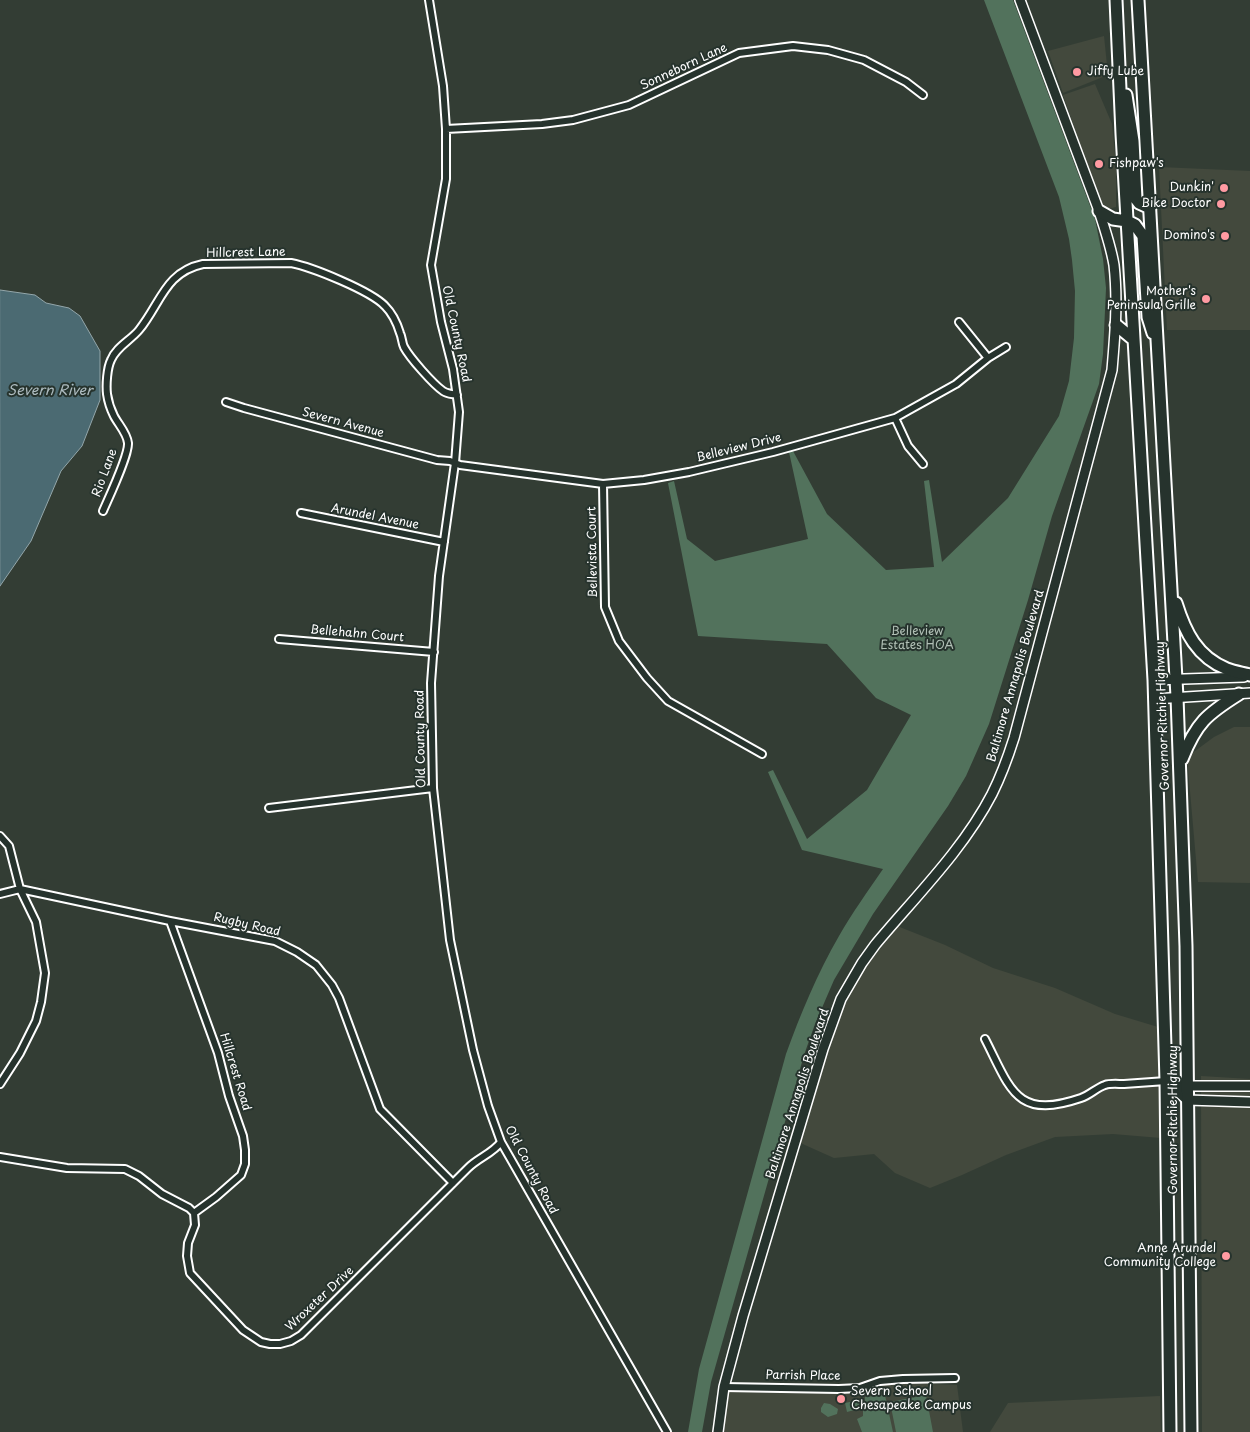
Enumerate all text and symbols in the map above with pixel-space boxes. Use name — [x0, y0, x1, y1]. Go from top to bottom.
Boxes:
street label: Sonneborn Lane — [638, 41, 730, 93]
place label: Jiffy Lube — [1087, 65, 1144, 79]
marker: Jiffy Lube — [1071, 66, 1083, 78]
place label: Fishpaw's — [1109, 157, 1164, 171]
marker: Fishpaw's — [1093, 158, 1105, 170]
place label: Dunkin' — [1170, 181, 1214, 195]
marker: Dunkin' — [1218, 182, 1230, 194]
place label: Bike Doctor — [1141, 197, 1211, 211]
marker: Bike Doctor — [1215, 198, 1227, 210]
place label: Domino's — [1163, 229, 1215, 243]
marker: Domino's — [1219, 230, 1231, 242]
street label: Hillcrest Lane — [206, 245, 286, 261]
street label: Old County Road — [439, 284, 473, 384]
place label: Mother's Peninsula Grille — [1107, 285, 1196, 313]
marker: Mother's Peninsula Grille — [1200, 293, 1212, 305]
water label: Severn River — [8, 383, 92, 399]
street label: Severn Avenue — [300, 405, 386, 441]
street label: Belleview Drive — [695, 430, 783, 466]
street label: Rio Lane — [90, 447, 120, 499]
street label: Arundel Avenue — [330, 501, 420, 533]
street label: Bellevista Court — [585, 506, 601, 598]
street label: Baltimore Annapolis Boulevard — [984, 588, 1048, 764]
street label: Bellehahn Court — [310, 623, 404, 645]
park label: Belleview Estates HOA — [880, 625, 954, 653]
street label: Governor Ritchie Highway — [1153, 641, 1173, 791]
street label: Old County Road — [413, 690, 429, 788]
street label: Rugby Road — [212, 910, 282, 940]
street label: Baltimore Annapolis Boulevard — [764, 1007, 832, 1181]
street label: Hillcrest Road — [216, 1031, 254, 1113]
street label: Governor Ritchie Highway — [1167, 1045, 1181, 1195]
street label: Old County Road — [502, 1123, 560, 1217]
place label: Anne Arundel Community College — [1104, 1242, 1216, 1270]
marker: Anne Arundel Community College — [1220, 1250, 1232, 1262]
street label: Wroxeter Drive — [283, 1264, 357, 1334]
street label: Parrish Place — [765, 1368, 841, 1384]
place label: Severn School Chesapeake Campus — [851, 1385, 971, 1413]
marker: Severn School Chesapeake Campus — [835, 1393, 847, 1405]

